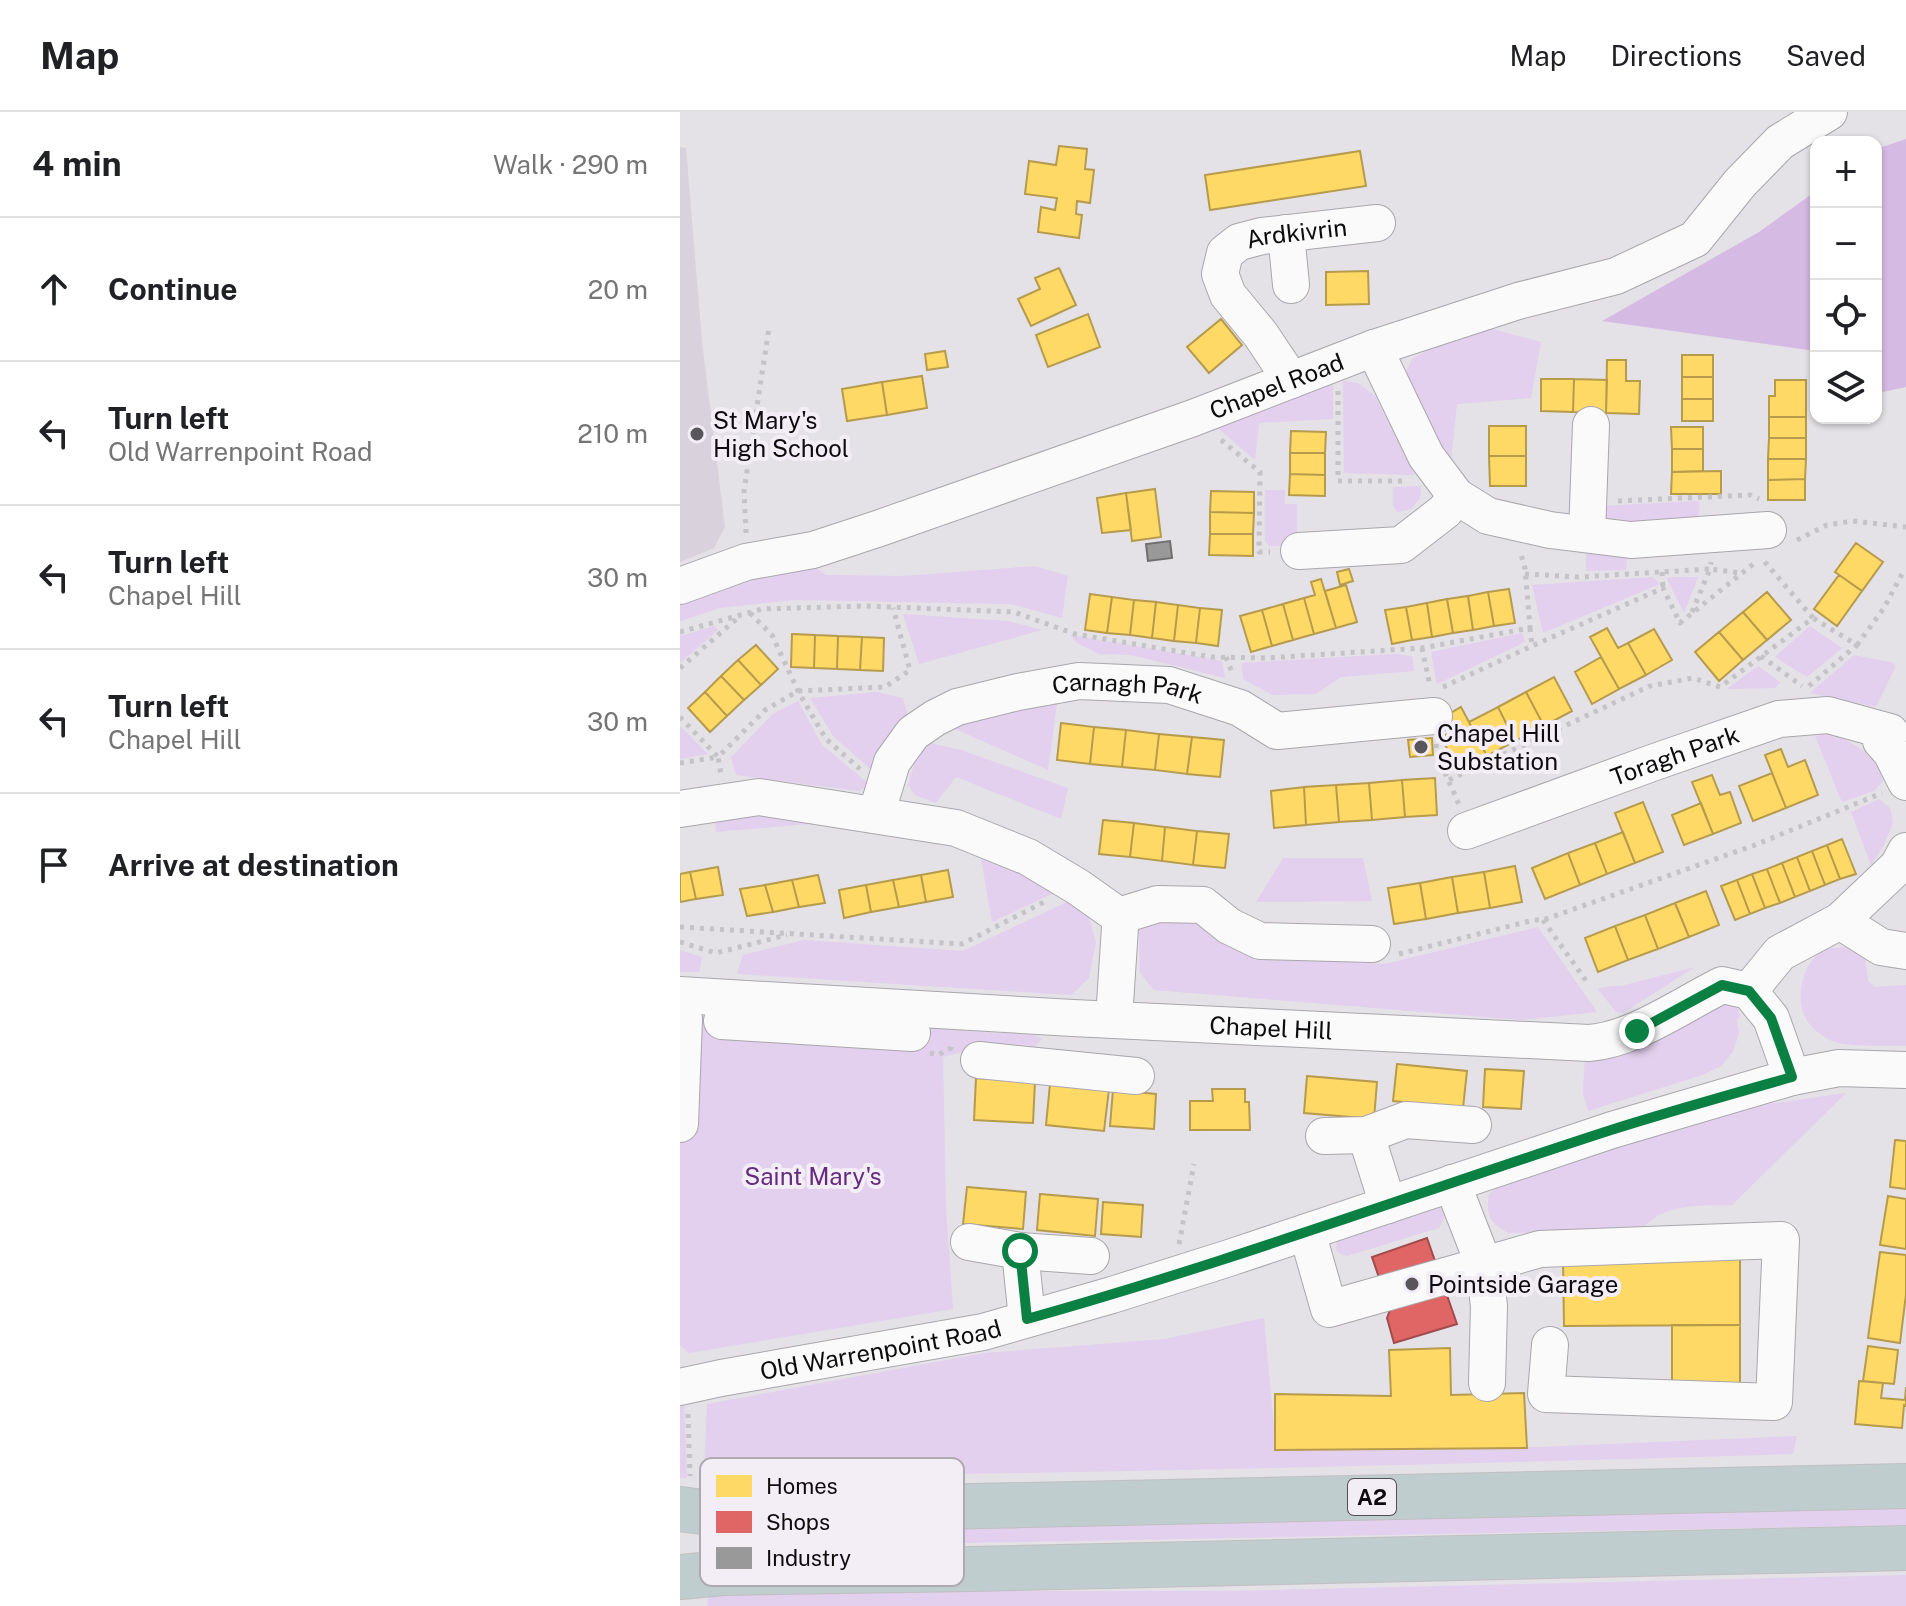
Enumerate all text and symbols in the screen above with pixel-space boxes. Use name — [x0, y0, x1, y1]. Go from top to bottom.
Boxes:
text: Map — [40, 33, 119, 78]
text: Map — [1510, 39, 1566, 72]
text: Directions — [1610, 39, 1742, 72]
text: Saved — [1786, 39, 1866, 72]
map controls — [1810, 136, 1882, 424]
button: + — [1810, 136, 1882, 208]
text: 4 min — [32, 144, 122, 184]
text: Walk · 290 m — [493, 149, 648, 180]
button: − — [1810, 208, 1882, 280]
street label: Ardkivrin — [1243, 213, 1348, 254]
icon: ahead — [32, 267, 76, 311]
text: Continue — [108, 271, 238, 307]
text: 20 m — [588, 274, 648, 305]
button: locate — [1810, 280, 1882, 352]
street label: Chapel Road — [1205, 347, 1347, 424]
button: layers — [1810, 352, 1882, 424]
text: Turn left — [108, 400, 229, 436]
place label: St Mary's High School — [713, 406, 849, 462]
icon: left — [32, 411, 76, 455]
text: 210 m — [577, 418, 648, 449]
marker: St Mary's High School — [688, 425, 706, 443]
text: Old Warrenpoint Road — [108, 436, 372, 467]
text: Turn left — [108, 544, 229, 580]
icon: left — [32, 555, 76, 599]
text: 30 m — [587, 562, 648, 593]
text: Chapel Hill — [108, 580, 242, 611]
street label: Carnagh Park — [1050, 667, 1206, 709]
text: Turn left — [108, 688, 229, 724]
icon: left — [32, 699, 76, 743]
text: 30 m — [587, 706, 648, 737]
place label: Chapel Hill Substation — [1437, 719, 1560, 775]
street label: Toragh Park — [1607, 720, 1743, 791]
text: Chapel Hill — [108, 724, 242, 755]
marker: Chapel Hill Substation — [1412, 738, 1430, 756]
icon: arrive — [32, 843, 76, 887]
text: Arrive at destination — [108, 847, 399, 883]
street label: Chapel Hill — [1209, 1011, 1333, 1045]
route end — [1619, 1013, 1655, 1049]
park label: Saint Mary's — [744, 1162, 882, 1190]
route start — [1002, 1233, 1038, 1269]
place label: Pointside Garage — [1428, 1270, 1618, 1298]
marker: Pointside Garage — [1403, 1275, 1421, 1293]
street label: Old Warrenpoint Road — [758, 1314, 1004, 1385]
legend — [700, 1458, 964, 1586]
text: Homes — [766, 1473, 838, 1499]
road number: A2 — [1348, 1479, 1396, 1515]
text: Shops — [766, 1509, 830, 1535]
text: Industry — [766, 1545, 851, 1571]

